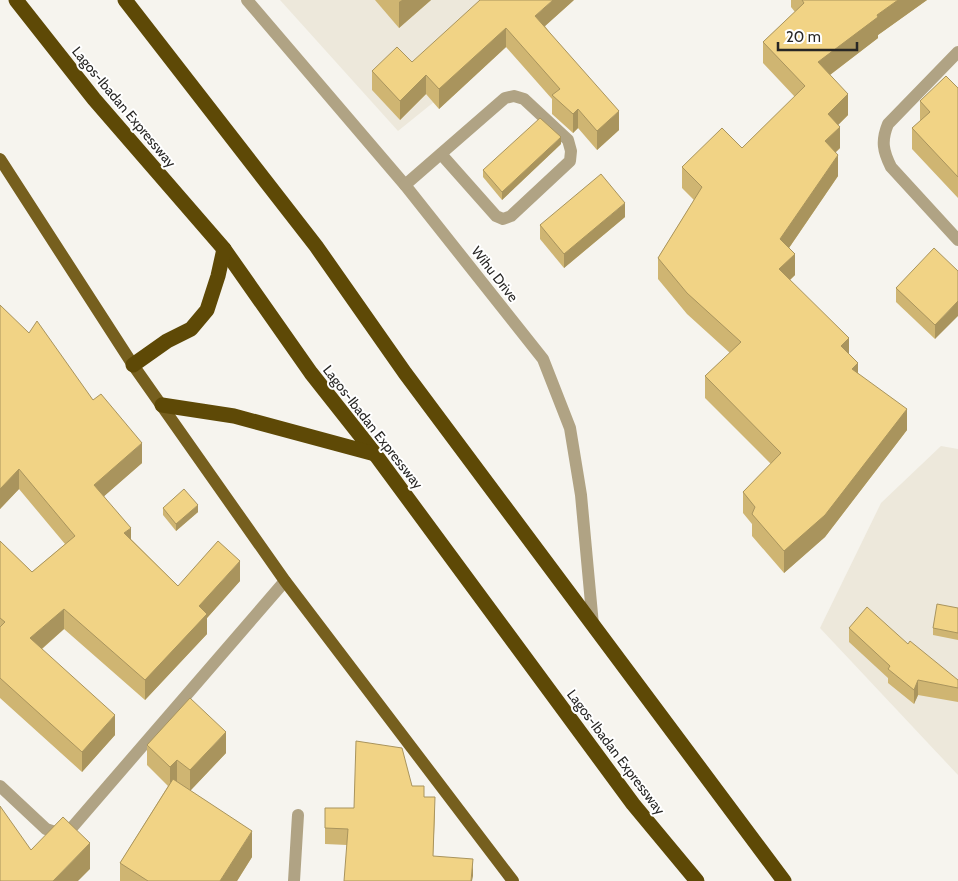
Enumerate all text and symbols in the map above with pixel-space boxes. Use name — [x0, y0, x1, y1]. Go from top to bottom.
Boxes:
scale bar — [778, 20, 857, 52]
text: 20 m — [786, 28, 821, 46]
street label: Lagos-Ibadan Expressway — [68, 43, 180, 171]
street label: Wihu Drive — [468, 243, 522, 305]
street label: Lagos-Ibadan Expressway — [319, 361, 427, 493]
street label: Lagos-Ibadan Expressway — [563, 686, 669, 818]

